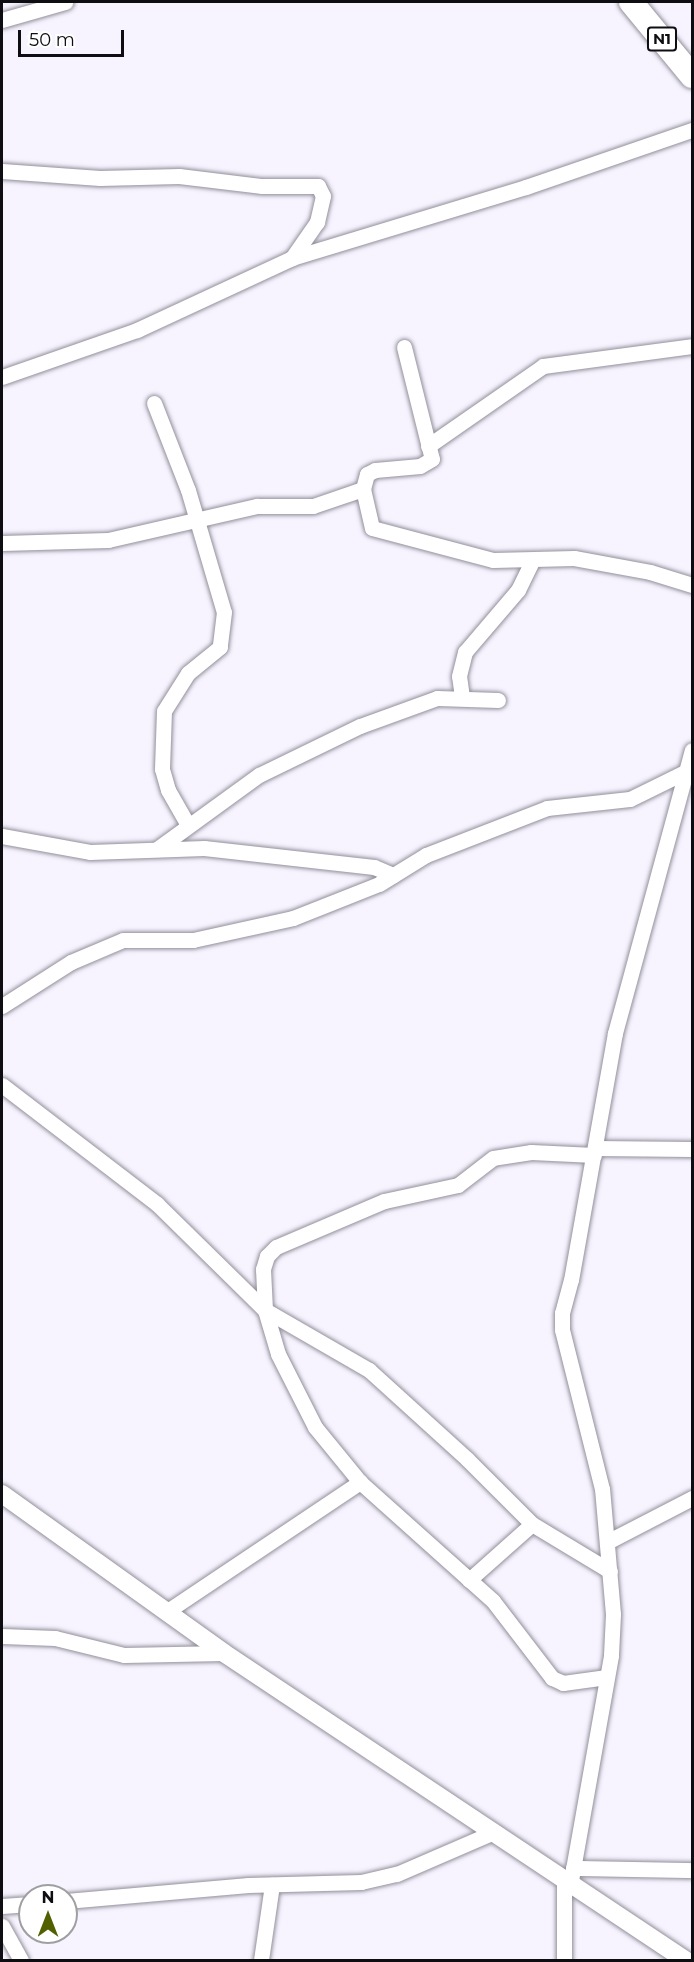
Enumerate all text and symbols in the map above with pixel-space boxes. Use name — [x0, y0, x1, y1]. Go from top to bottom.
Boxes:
scale bar — [21, 18, 128, 56]
road number: N1 — [647, 27, 677, 51]
text: 50 m — [29, 29, 75, 51]
north arrow — [18, 1884, 78, 1944]
text: N — [42, 1888, 54, 1907]

